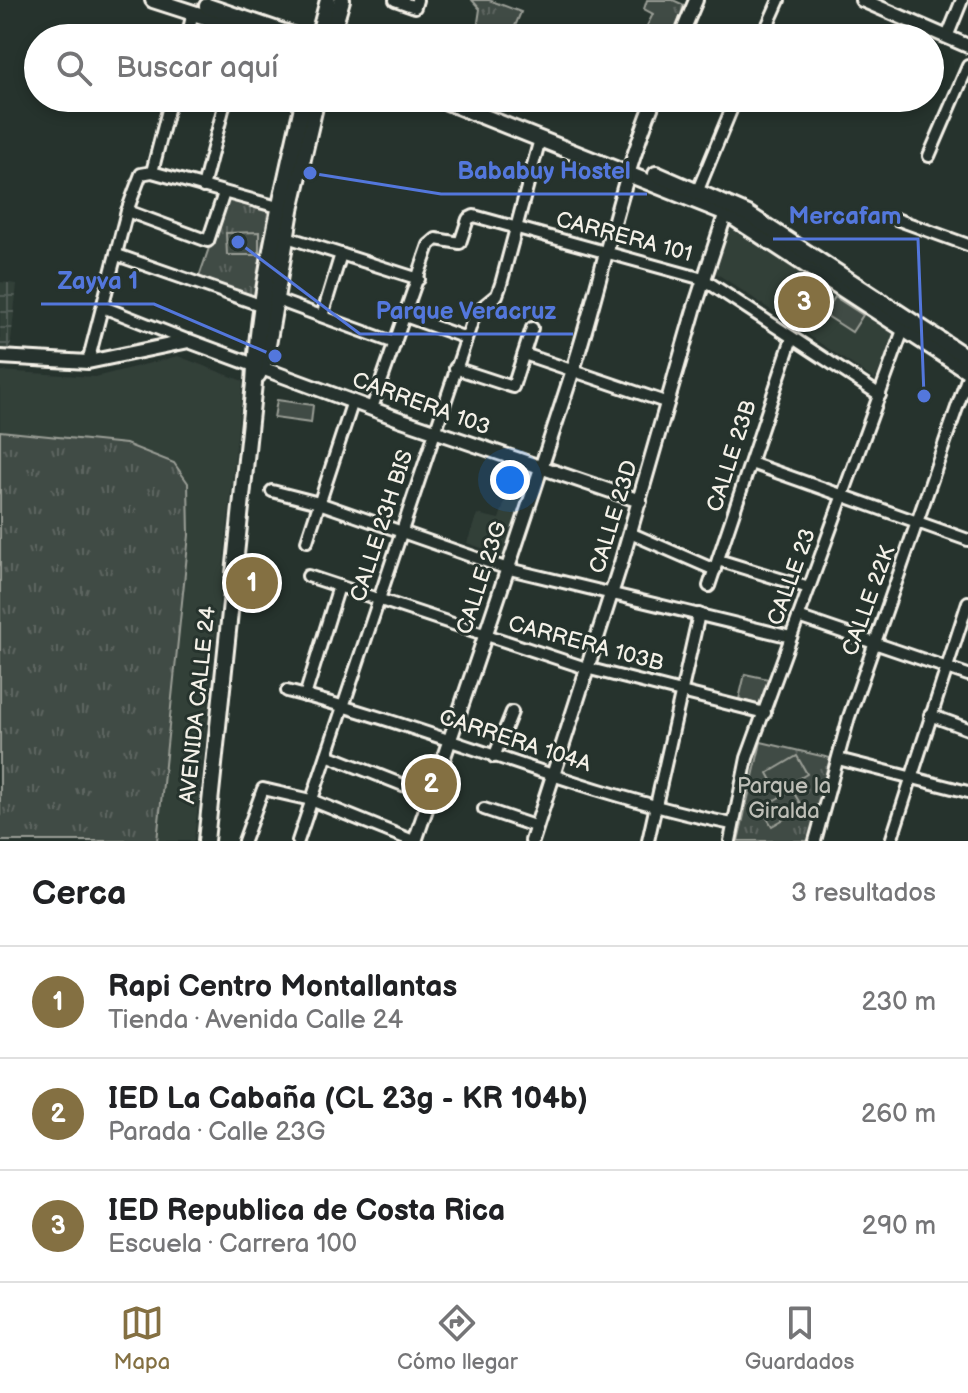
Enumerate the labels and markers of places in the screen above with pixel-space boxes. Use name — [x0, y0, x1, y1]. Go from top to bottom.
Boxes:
callout: Bababuy Hostel — [441, 146, 647, 194]
callout: Mercafam — [773, 191, 918, 239]
callout: Zayva 1 — [41, 256, 154, 304]
pin: 3 — [778, 272, 830, 332]
callout: Parque Veracruz — [360, 286, 573, 334]
pin: 1 — [226, 553, 278, 613]
pin: 2 — [405, 754, 457, 814]

